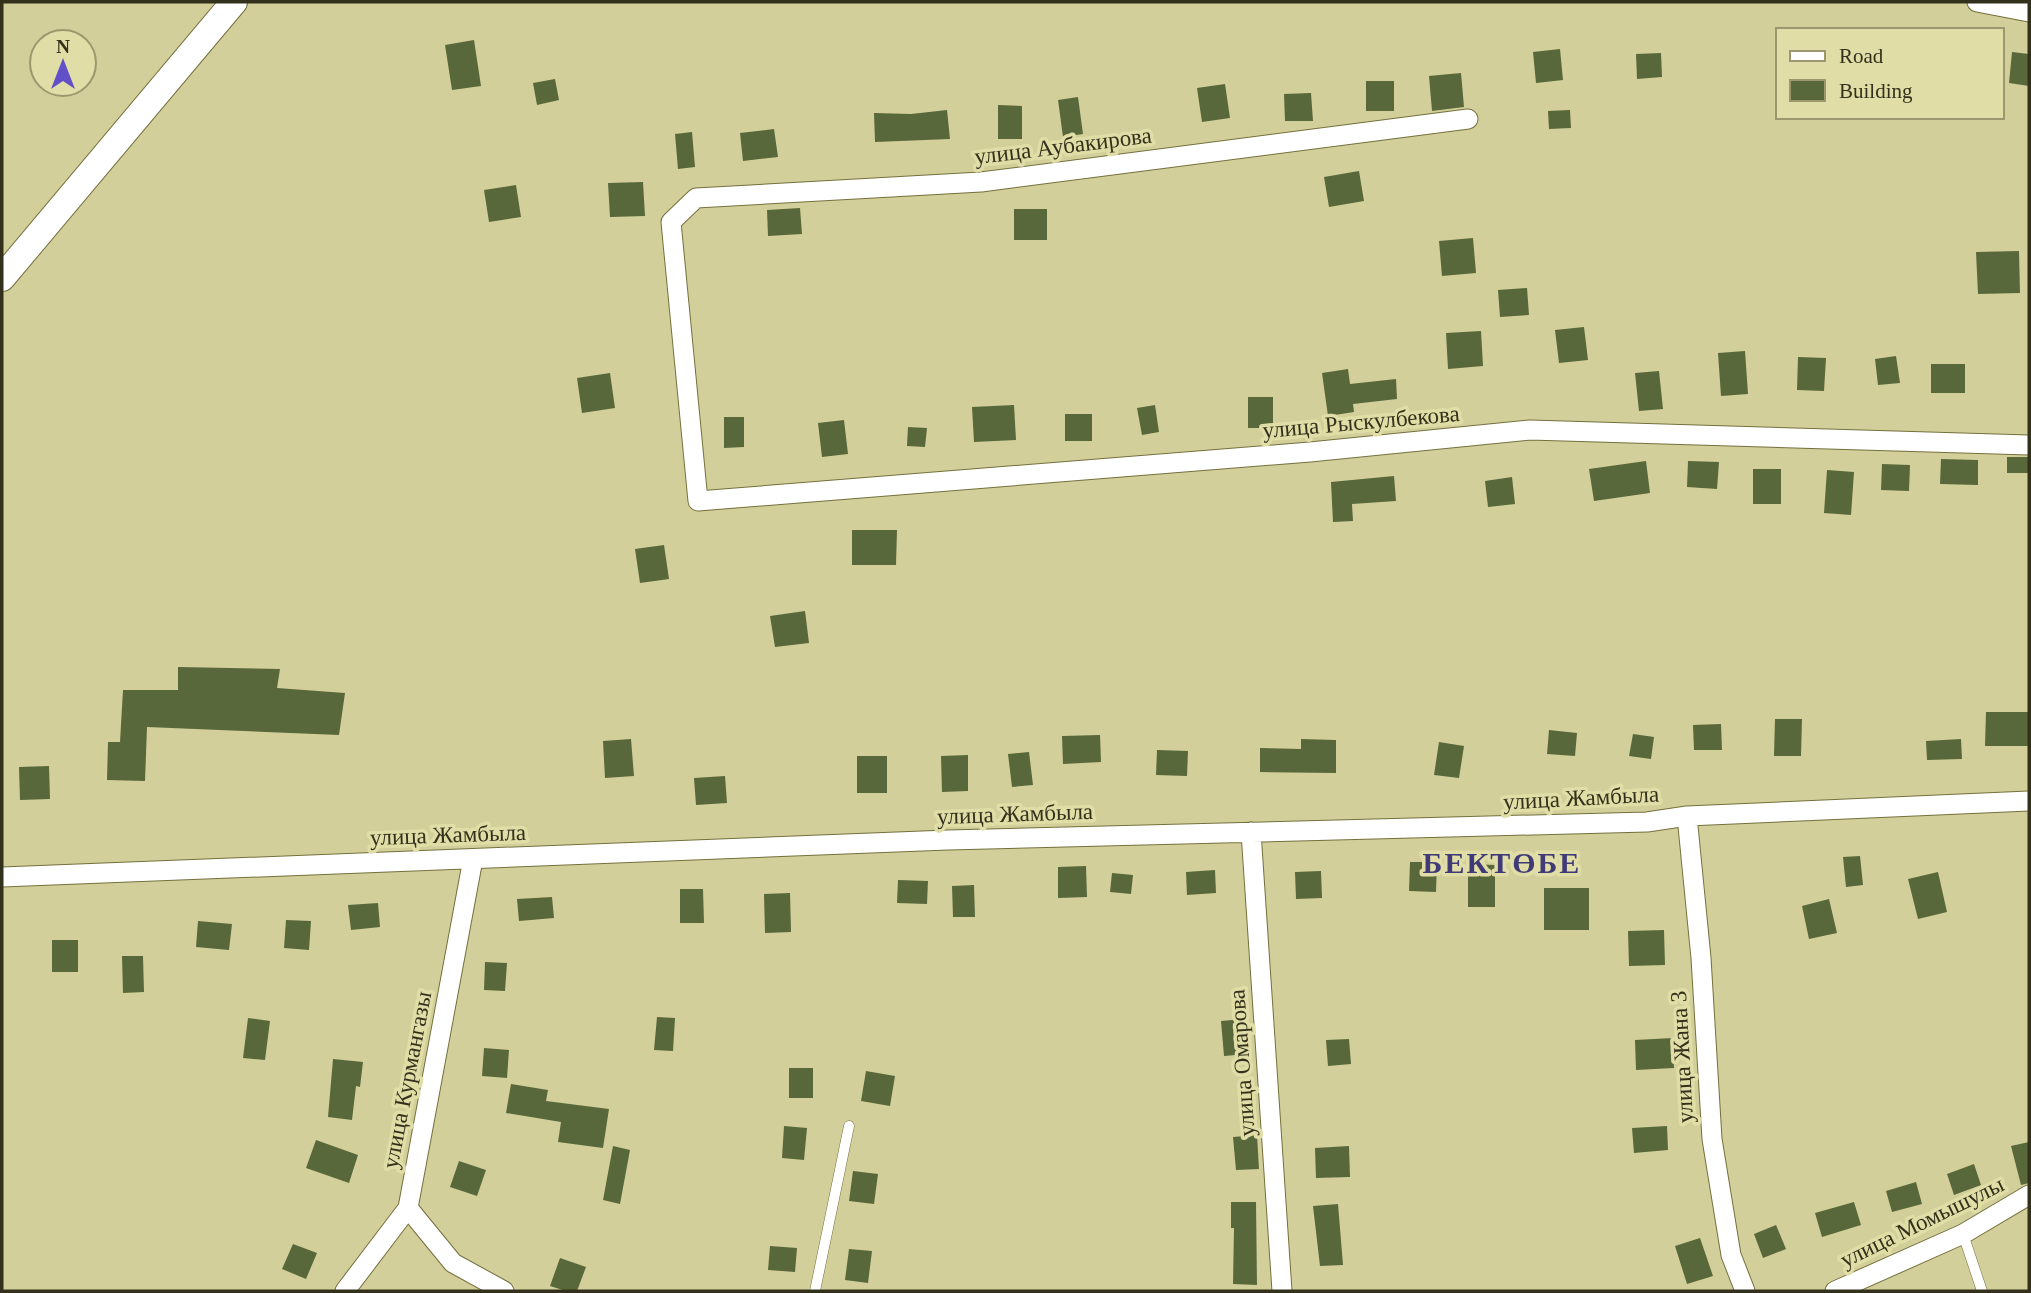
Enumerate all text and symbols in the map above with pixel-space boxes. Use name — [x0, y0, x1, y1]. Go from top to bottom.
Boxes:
north arrow — [28, 28, 98, 98]
legend — [1776, 28, 2003, 119]
text: N — [56, 36, 70, 57]
text: Road — [1839, 44, 1884, 68]
text: Building — [1839, 79, 1913, 103]
street label: улица Аубакирова — [973, 123, 1153, 169]
street label: улица Рыскулбекова — [1261, 401, 1461, 443]
street label: улица Жамбыла — [1502, 781, 1660, 815]
street label: улица Жамбыла — [937, 799, 1093, 829]
street label: улица Жамбыла — [370, 820, 526, 850]
district label: БЕКТӨБЕ — [1423, 846, 1581, 879]
street label: улица Курмангазы — [378, 989, 436, 1171]
street label: улица Омарова — [1224, 989, 1260, 1137]
street label: улица Жана 3 — [1666, 990, 1698, 1124]
street label: улица Момышулы — [1836, 1172, 2008, 1272]

